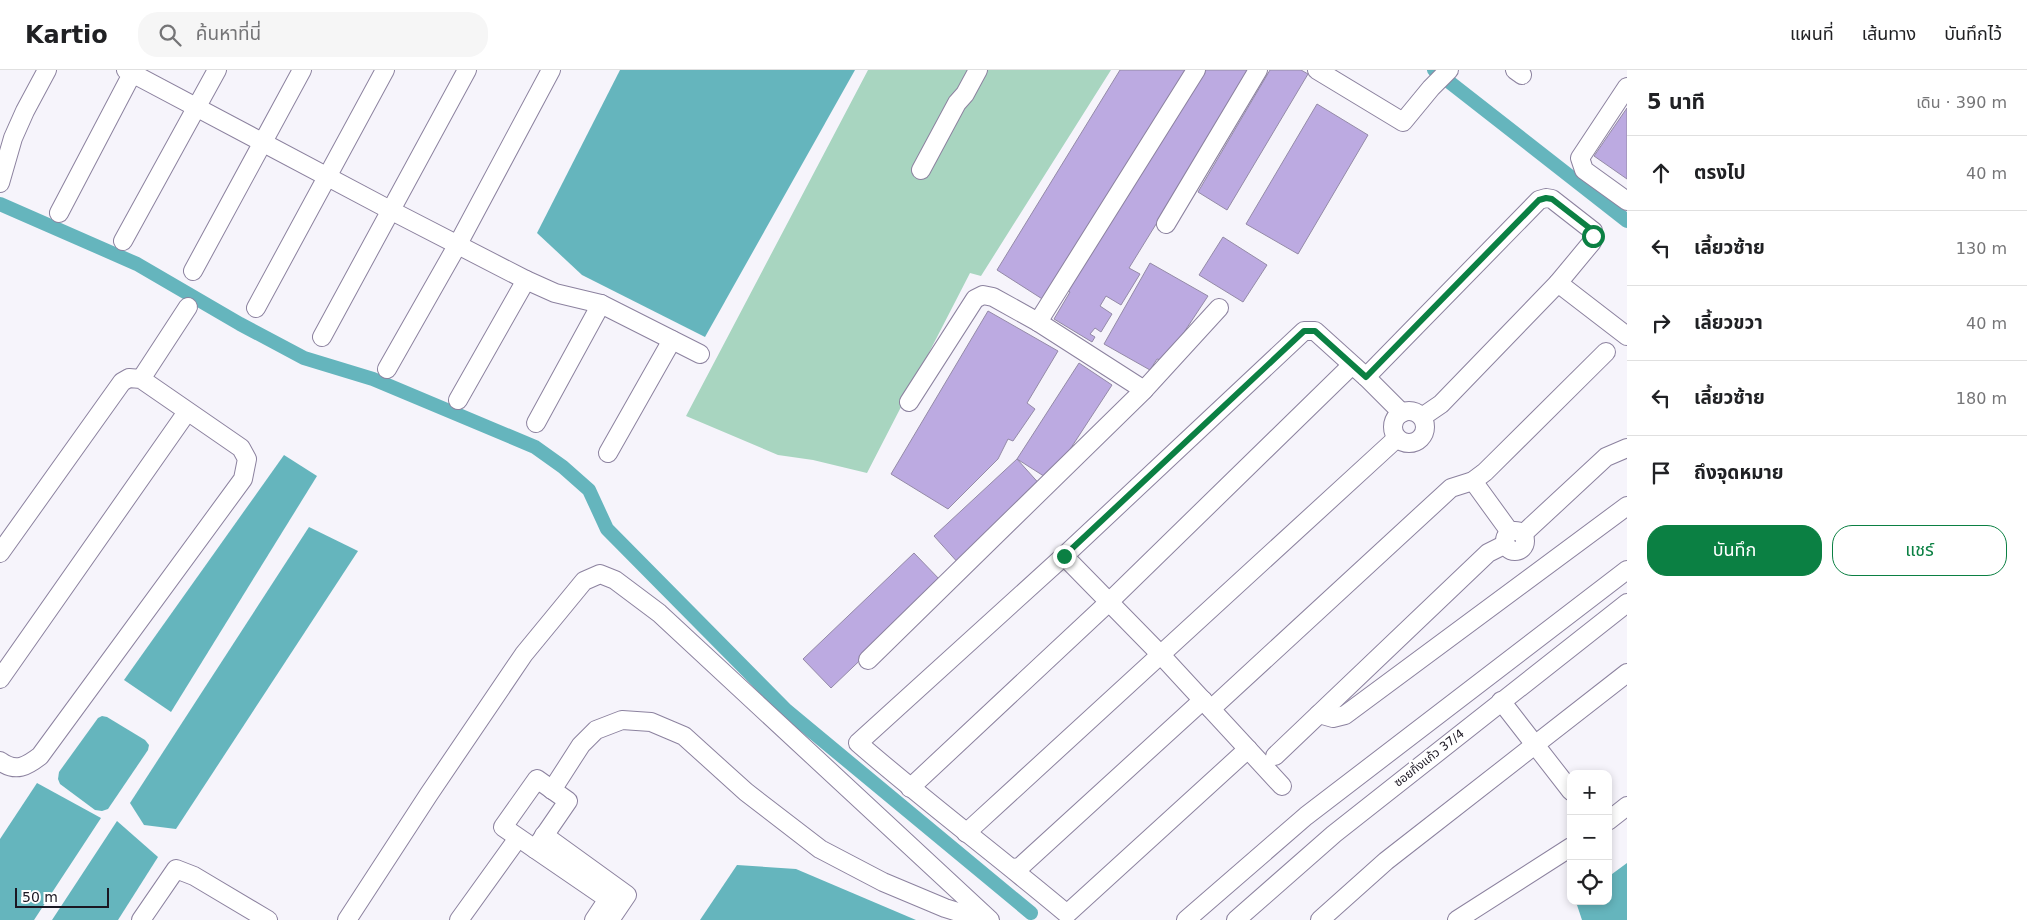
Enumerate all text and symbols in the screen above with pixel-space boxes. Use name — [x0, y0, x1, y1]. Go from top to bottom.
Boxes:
search box — [138, 12, 488, 57]
text: Kartio — [25, 21, 108, 49]
icon: search — [156, 21, 184, 49]
text: ค้นหาที่นี่ — [196, 22, 261, 44]
text: แผนที่ — [1790, 23, 1834, 44]
text: เส้นทาง — [1862, 23, 1916, 44]
text: บันทึกไว้ — [1944, 23, 2002, 44]
text: 5 นาที — [1647, 90, 1705, 114]
text: เดิน · 390 m — [1916, 93, 2007, 112]
icon: ahead — [1647, 159, 1675, 187]
text: ตรงไป — [1694, 161, 1746, 183]
text: 40 m — [1966, 164, 2007, 183]
route start — [1582, 225, 1605, 248]
icon: left — [1647, 234, 1675, 262]
text: เลี้ยวซ้าย — [1694, 236, 1765, 258]
text: 130 m — [1956, 239, 2007, 258]
icon: right — [1647, 309, 1675, 337]
text: เลี้ยวขวา — [1694, 311, 1763, 333]
text: 40 m — [1966, 314, 2007, 333]
icon: left — [1647, 384, 1675, 412]
text: เลี้ยวซ้าย — [1694, 386, 1765, 408]
text: 180 m — [1956, 389, 2007, 408]
icon: arrive — [1647, 459, 1675, 487]
text: ถึงจุดหมาย — [1694, 461, 1784, 483]
button: บันทึก — [1647, 525, 1822, 576]
button: แชร์ — [1832, 525, 2007, 576]
route end — [1053, 545, 1076, 568]
street label: ซอยกิ่งแก้ว 37/4 — [1390, 725, 1467, 790]
map controls — [1567, 770, 1612, 905]
button: + — [1567, 770, 1612, 815]
button: − — [1567, 815, 1612, 860]
button: locate — [1567, 860, 1612, 905]
scale bar — [15, 885, 109, 908]
text: 50 m — [22, 889, 58, 905]

